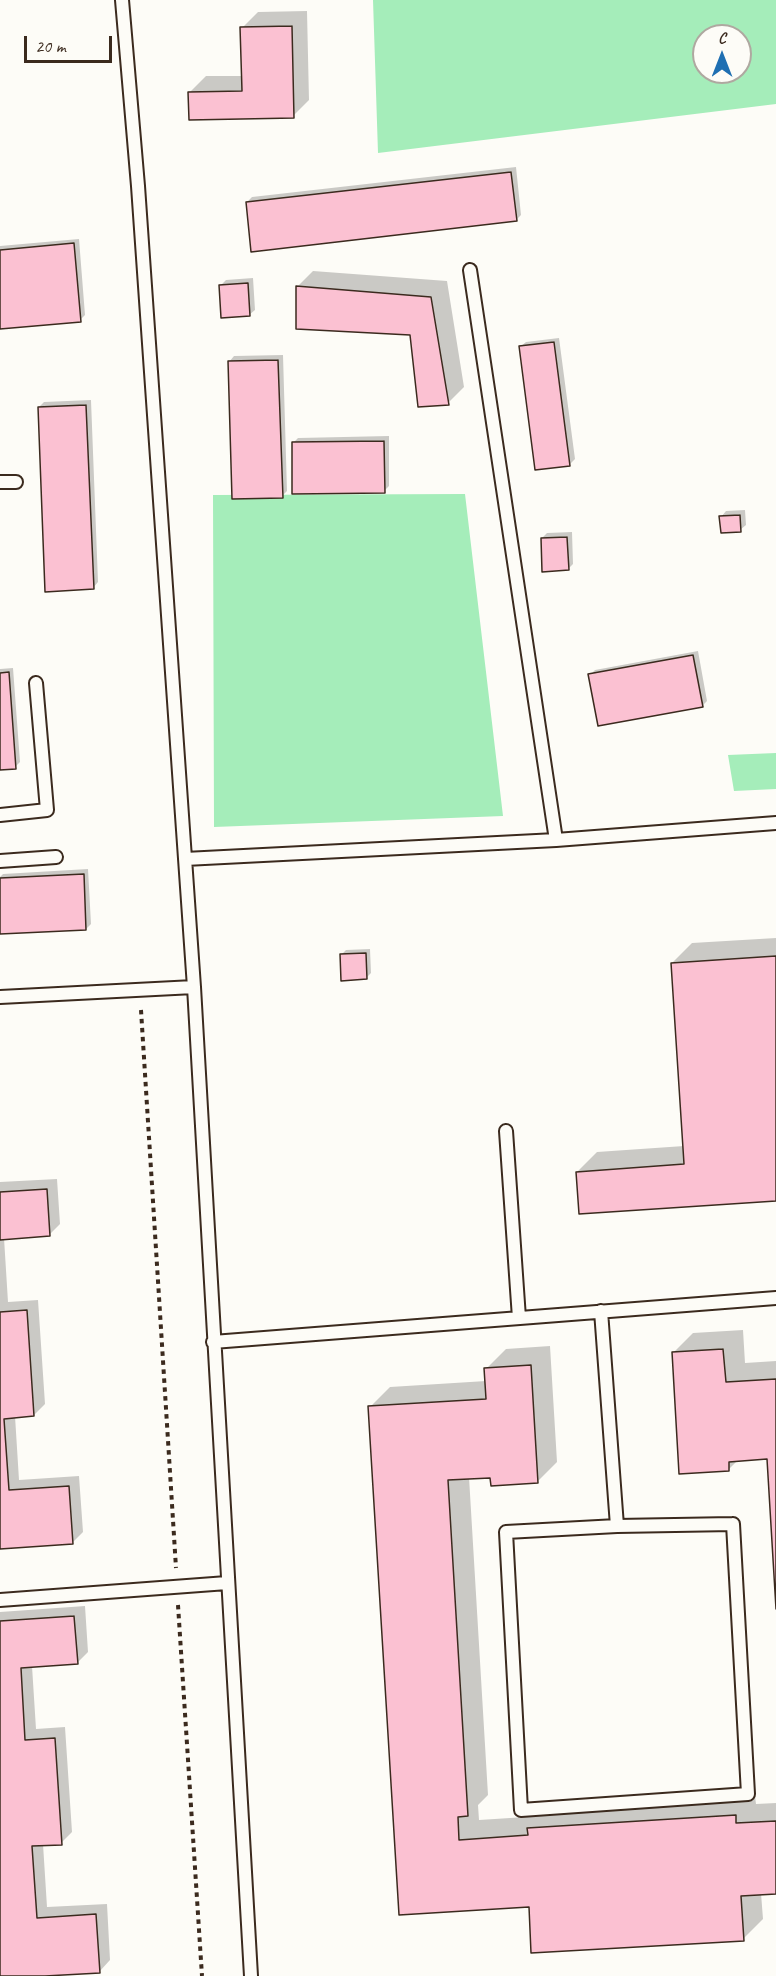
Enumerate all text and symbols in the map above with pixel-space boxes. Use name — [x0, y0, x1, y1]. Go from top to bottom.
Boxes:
scale bar — [27, 24, 116, 62]
north arrow — [692, 24, 752, 84]
text: С — [718, 28, 726, 48]
text: 20 m — [35, 35, 66, 57]

